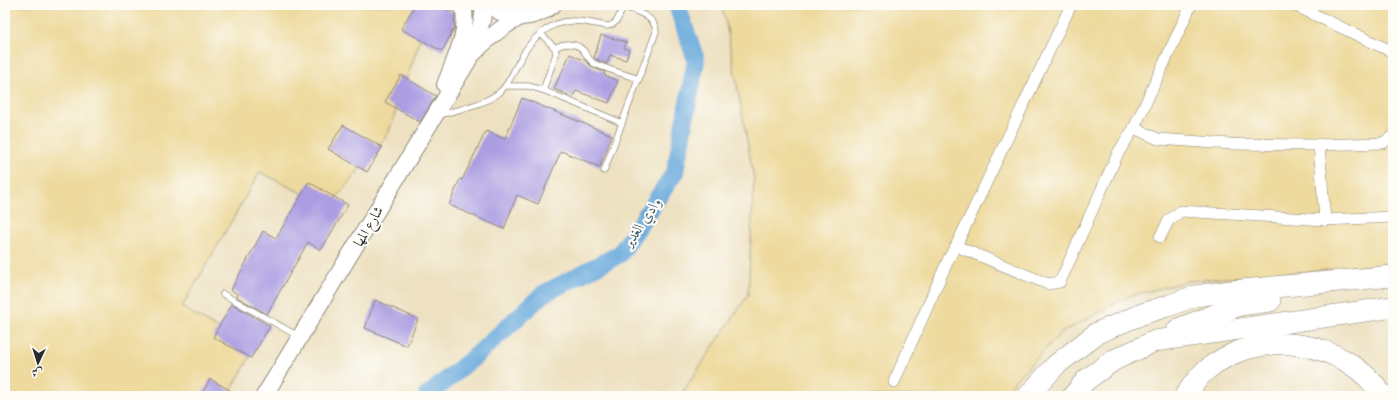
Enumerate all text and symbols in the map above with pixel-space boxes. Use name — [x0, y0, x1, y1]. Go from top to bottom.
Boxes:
water label: وادي الغدير — [618, 194, 668, 253]
street label: شارع المها — [350, 203, 390, 251]
north arrow — [18, 343, 58, 383]
text: ش — [31, 366, 43, 379]

